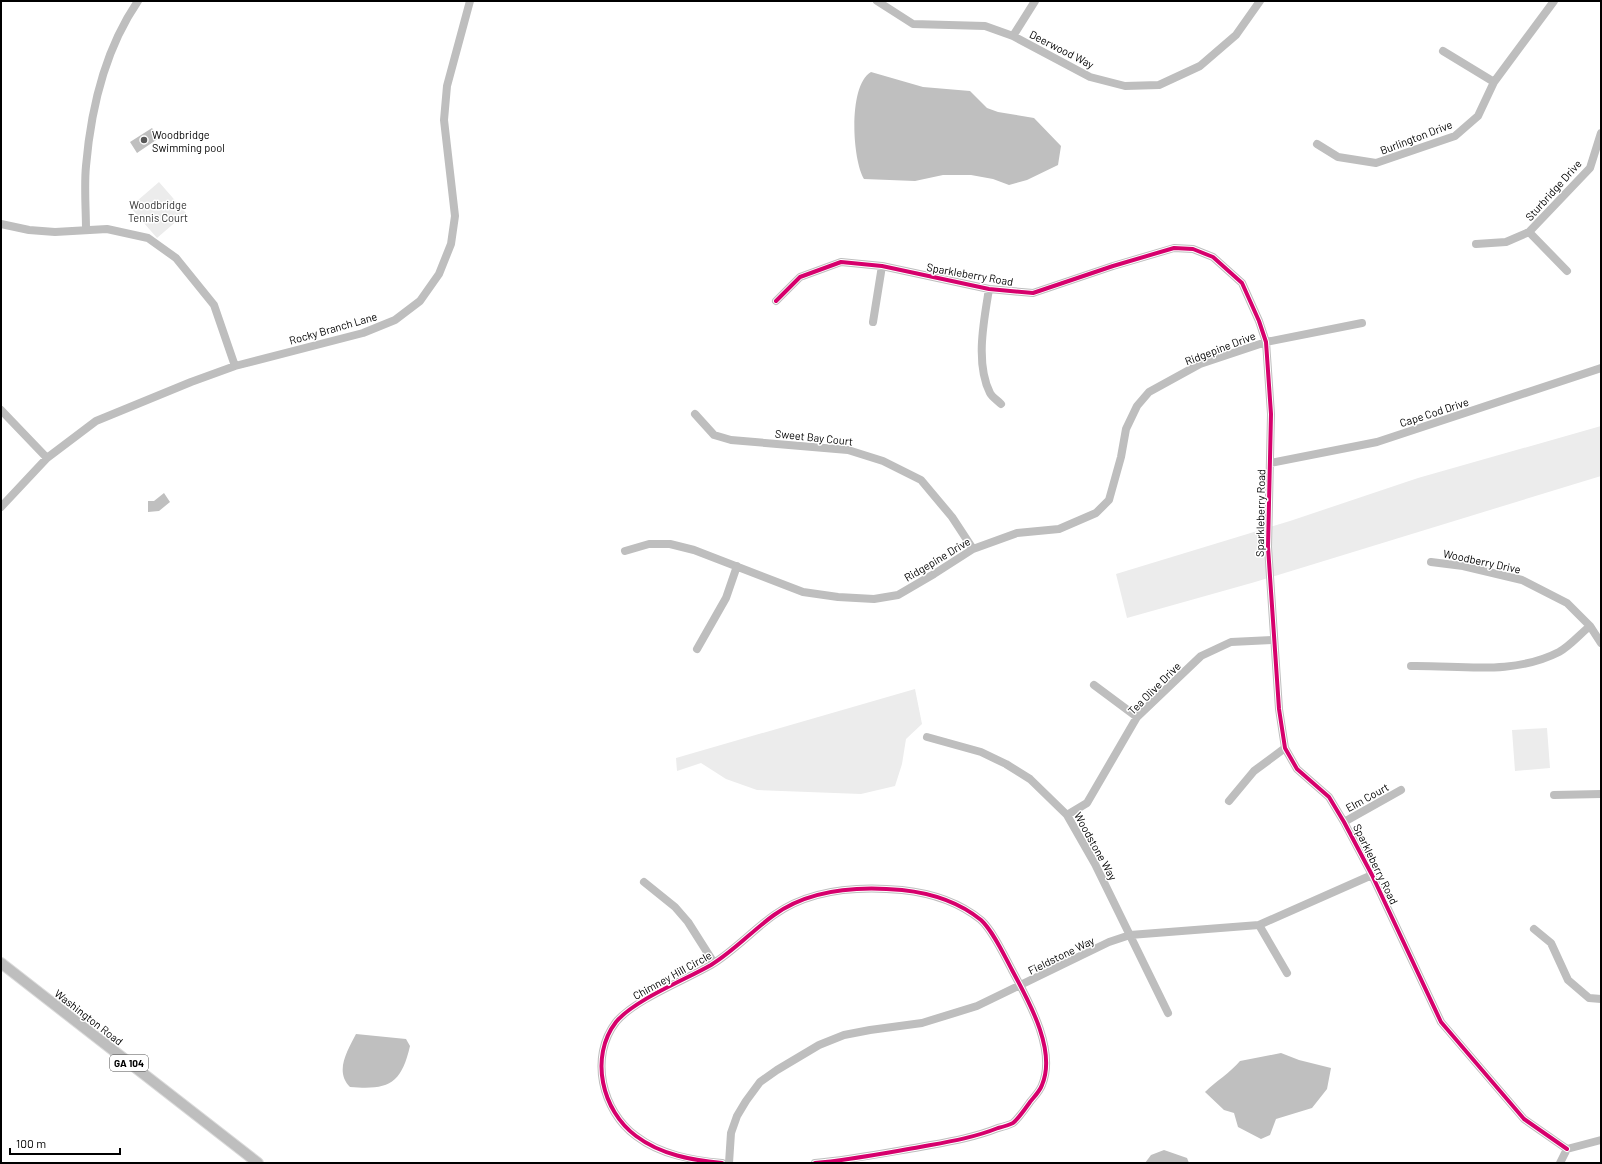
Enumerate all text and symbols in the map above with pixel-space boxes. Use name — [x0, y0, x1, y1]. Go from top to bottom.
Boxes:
street label: Deerwood Way — [1028, 27, 1096, 71]
street label: Burlington Drive — [1378, 117, 1454, 157]
place label: Woodbridge Swimming pool — [152, 128, 225, 154]
marker: Woodbridge Swimming pool — [139, 135, 149, 145]
street label: Sturbridge Drive — [1522, 157, 1584, 223]
park label: Woodbridge Tennis Court — [128, 198, 188, 224]
street label: Sparkleberry Road — [926, 260, 1014, 288]
street label: Rocky Branch Lane — [287, 309, 379, 347]
street label: Ridgepine Drive — [1183, 329, 1257, 367]
street label: Cape Cod Drive — [1398, 395, 1470, 429]
street label: Sweet Bay Court — [774, 426, 854, 448]
street label: Sparkleberry Road — [1253, 469, 1267, 557]
street label: Ridgepine Drive — [902, 534, 972, 584]
street label: Woodberry Drive — [1442, 546, 1522, 576]
street label: Tea Olive Drive — [1125, 659, 1183, 717]
street label: Elm Court — [1343, 780, 1391, 814]
street label: Woodstone Way — [1072, 810, 1120, 882]
street label: Sparkleberry Road — [1351, 822, 1401, 906]
street label: Fieldstone Way — [1026, 933, 1096, 977]
street label: Chimney Hill Circle — [630, 948, 714, 1002]
street label: Washington Road — [52, 986, 126, 1048]
road number: GA 104 — [110, 1055, 148, 1071]
scale bar — [10, 1130, 120, 1156]
text: 100 m — [16, 1136, 46, 1150]

